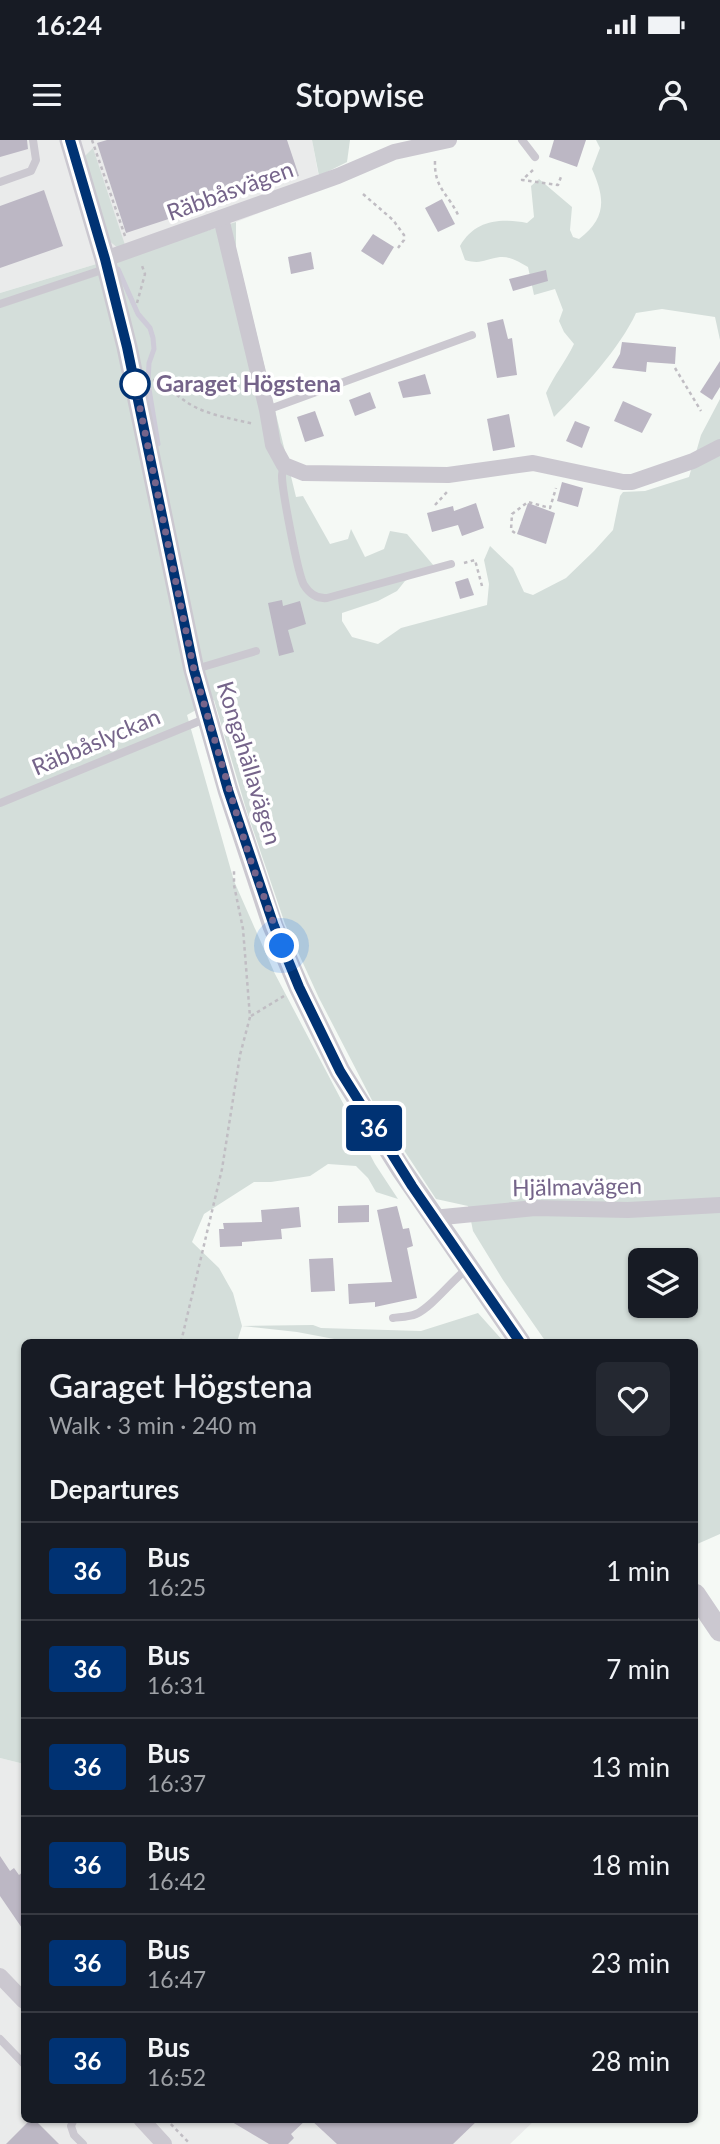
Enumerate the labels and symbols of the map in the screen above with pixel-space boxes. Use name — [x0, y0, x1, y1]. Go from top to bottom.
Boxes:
street label: Räbbåsvägen — [163, 154, 297, 226]
marker: Garaget Högstena — [120, 369, 150, 399]
place label: Garaget Högstena — [156, 369, 341, 397]
street label: Kongahällavägen — [212, 677, 288, 848]
street label: Räbbåslyckan — [27, 701, 164, 781]
your location — [264, 928, 299, 963]
line badge: 36 — [342, 1105, 406, 1151]
street label: Hjälmavägen — [512, 1171, 642, 1201]

